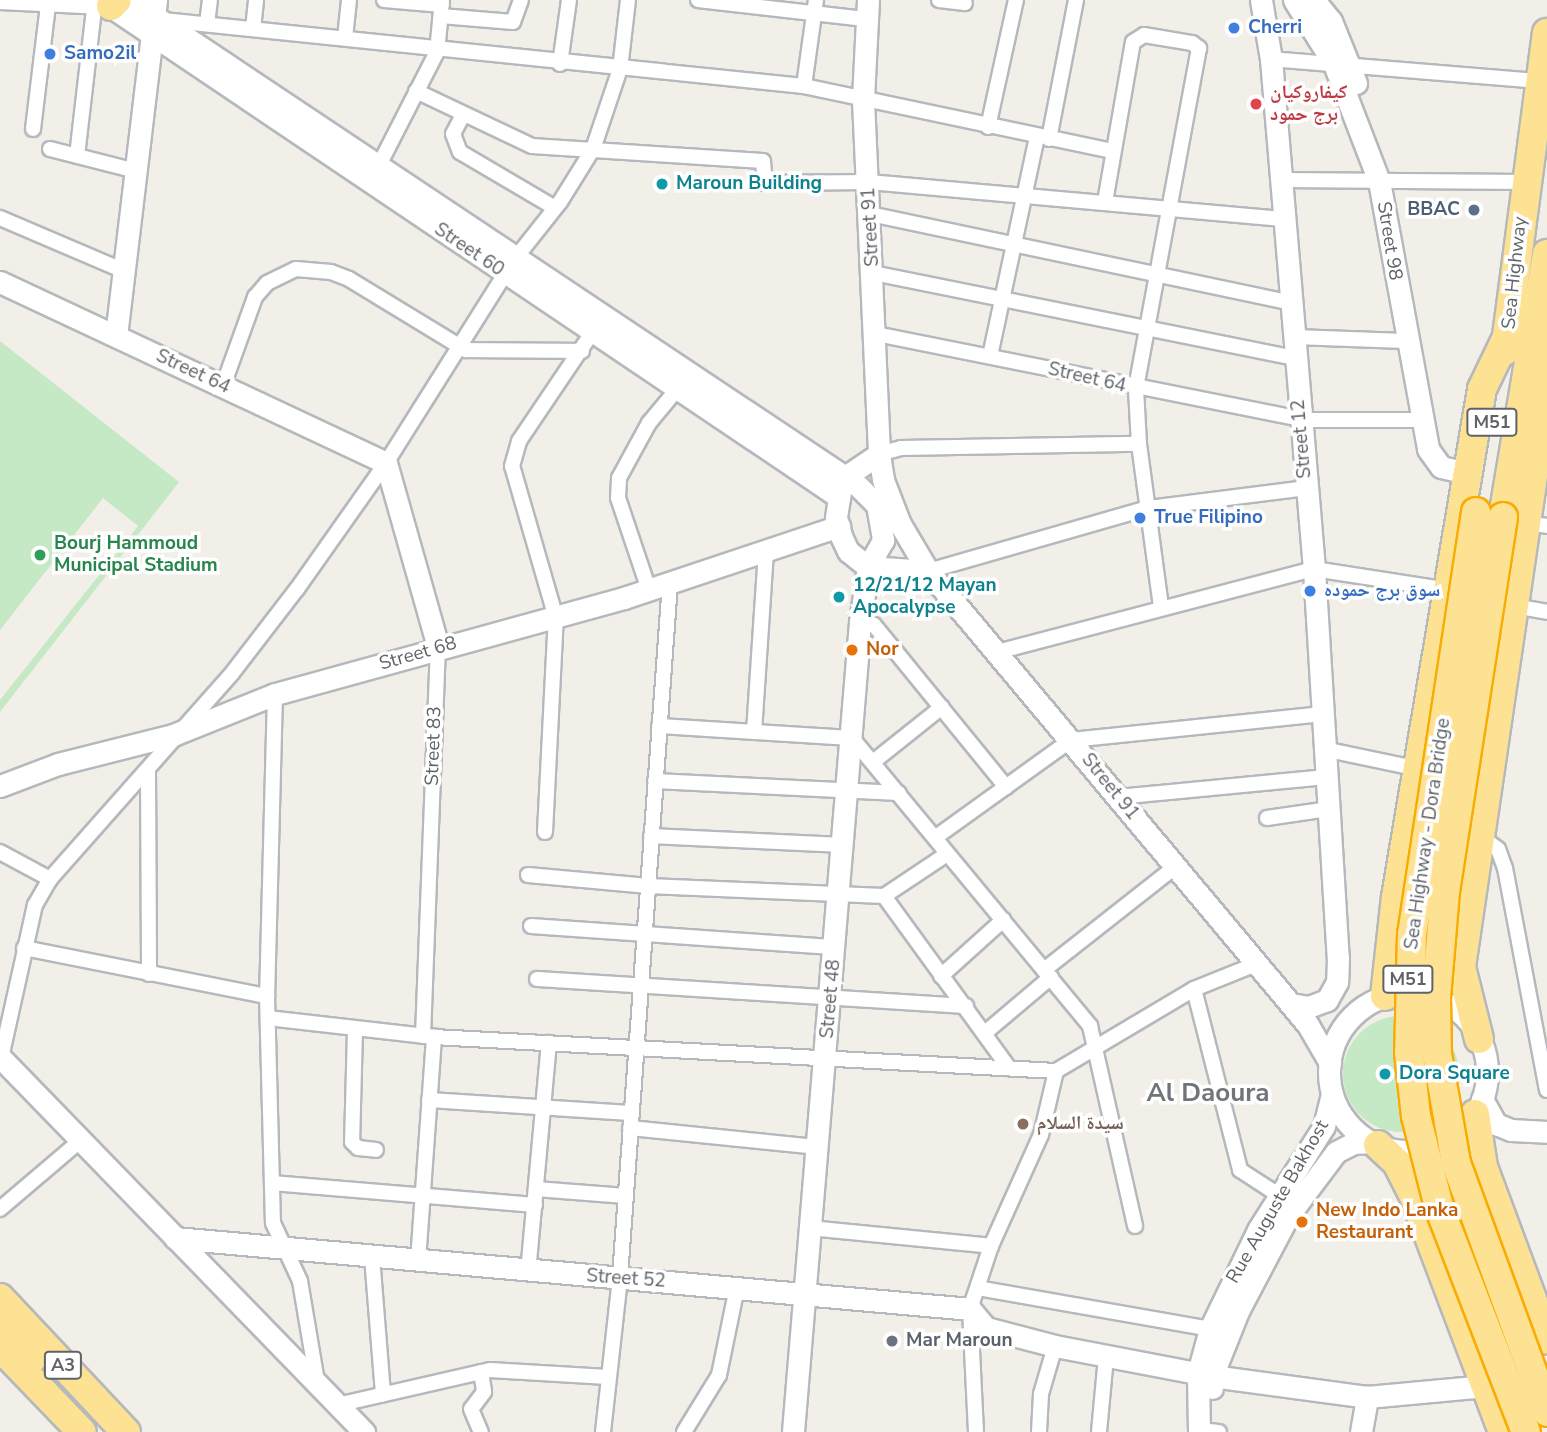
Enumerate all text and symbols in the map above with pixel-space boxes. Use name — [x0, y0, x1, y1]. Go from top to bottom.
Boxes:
place label: Cherri — [1248, 17, 1302, 39]
marker: Cherri — [1226, 20, 1242, 36]
place label: Samo2il — [64, 43, 136, 65]
marker: Samo2il — [42, 46, 58, 62]
place label: كيفاروكيان برج حمود — [1270, 82, 1347, 126]
marker: كيفاروكيان برج حمود — [1248, 96, 1264, 112]
place label: Maroun Building — [676, 173, 822, 195]
marker: Maroun Building — [654, 176, 670, 192]
street label: Street 91 — [858, 187, 884, 267]
place label: BBAC — [1407, 199, 1460, 221]
street label: Street 98 — [1372, 200, 1406, 282]
marker: BBAC — [1466, 202, 1482, 218]
street label: Sea Highway — [1498, 216, 1532, 330]
street label: Street 60 — [430, 218, 508, 282]
street label: Street 64 — [152, 345, 234, 399]
street label: Street 64 — [1046, 358, 1128, 398]
street label: Street 12 — [1287, 398, 1317, 480]
road number: M51 — [1466, 408, 1518, 436]
place label: True Filipino — [1154, 507, 1263, 529]
marker: True Filipino — [1132, 510, 1148, 526]
place label: Bourj Hammoud Municipal Stadium — [54, 533, 218, 577]
marker: Bourj Hammoud Municipal Stadium — [32, 547, 48, 563]
place label: 12/21/12 Mayan Apocalypse — [853, 575, 997, 619]
place label: سوق برج حموده — [1324, 580, 1440, 602]
marker: سوق برج حموده — [1302, 583, 1318, 599]
marker: 12/21/12 Mayan Apocalypse — [831, 589, 847, 605]
street label: Street 68 — [377, 632, 459, 676]
place label: Nor — [866, 639, 899, 661]
marker: Nor — [844, 642, 860, 658]
street label: Street 83 — [421, 706, 447, 786]
street label: Sea Highway - Dora Bridge — [1400, 717, 1456, 951]
street label: Street 91 — [1076, 749, 1144, 825]
street label: Street 48 — [816, 958, 846, 1040]
road number: M51 — [1382, 964, 1434, 994]
place label: Dora Square — [1399, 1063, 1510, 1085]
marker: Dora Square — [1377, 1066, 1393, 1082]
district label: Al Daoura — [1146, 1077, 1270, 1109]
place label: سيدة السلام — [1037, 1113, 1124, 1135]
marker: سيدة السلام — [1015, 1116, 1031, 1132]
street label: Rue Auguste Bakhost — [1222, 1116, 1334, 1288]
place label: New Indo Lanka Restaurant — [1316, 1200, 1458, 1244]
marker: New Indo Lanka Restaurant — [1294, 1214, 1310, 1230]
street label: Street 52 — [586, 1265, 666, 1293]
place label: Mar Maroun — [906, 1330, 1013, 1352]
marker: Mar Maroun — [884, 1333, 900, 1349]
road number: A3 — [44, 1350, 82, 1380]

